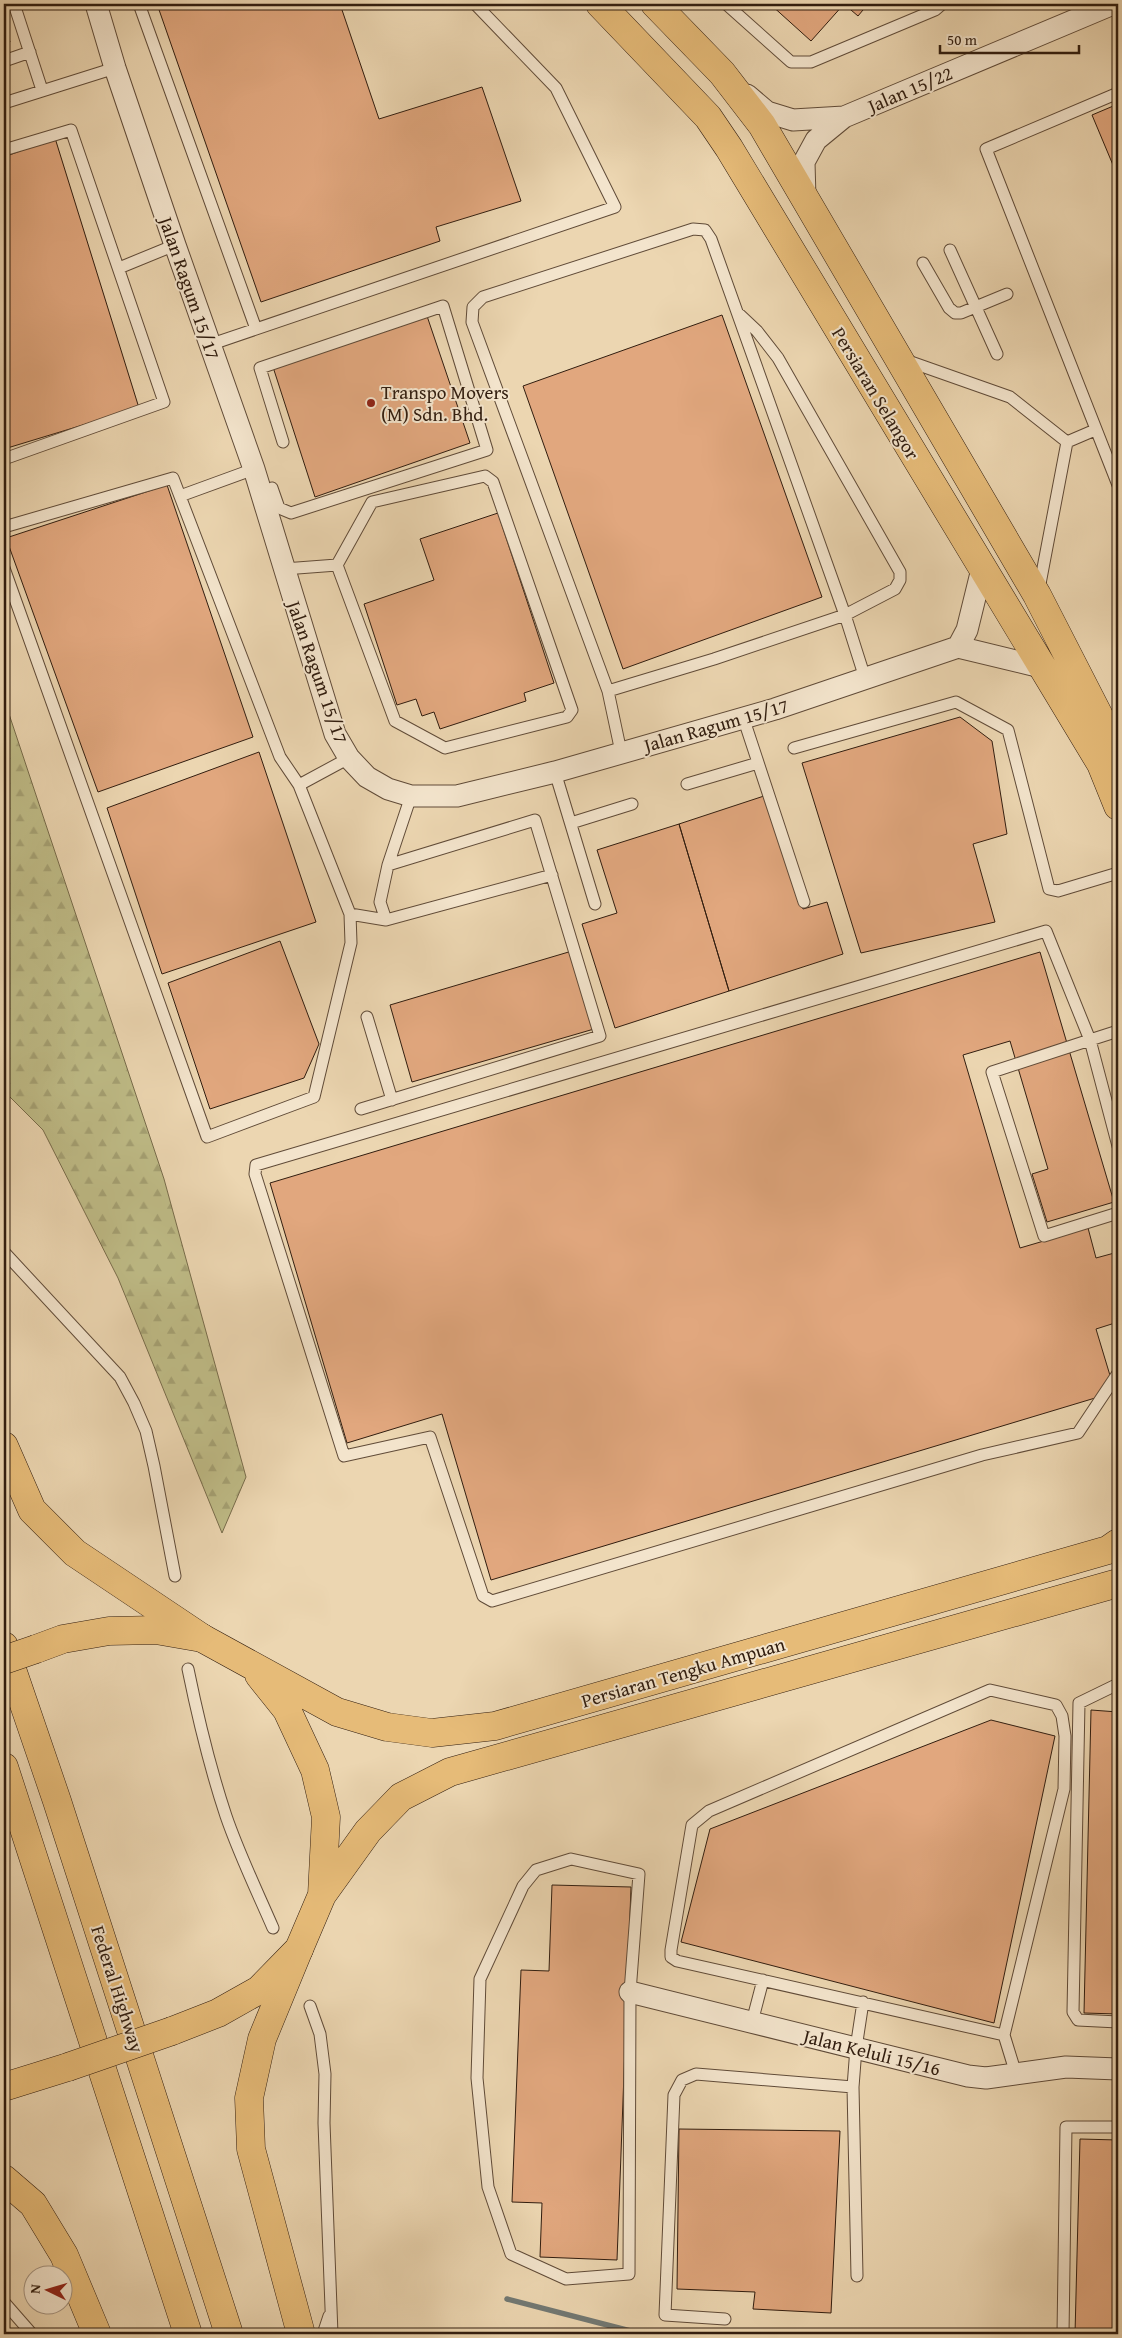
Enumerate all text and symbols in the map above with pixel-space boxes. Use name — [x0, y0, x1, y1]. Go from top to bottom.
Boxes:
scale bar — [940, 22, 1078, 54]
text: 50 m — [947, 29, 978, 50]
street label: Jalan 15/22 — [861, 59, 957, 120]
street label: Jalan Ragum 15/17 — [152, 211, 227, 363]
street label: Persiaran Selangor — [825, 321, 927, 465]
place label: Transpo Movers (M) Sdn. Bhd. — [381, 378, 509, 428]
marker: Transpo Movers (M) Sdn. Bhd. — [365, 397, 377, 409]
street label: Jalan Ragum 15/17 — [280, 595, 355, 747]
street label: Jalan Ragum 15/17 — [639, 691, 791, 760]
street label: Persiaran Tengku Ampuan — [578, 1629, 788, 1714]
street label: Federal Highway — [84, 1922, 152, 2057]
street label: Jalan Keluli 15/16 — [799, 2021, 943, 2083]
north arrow — [22, 2266, 72, 2316]
text: N — [25, 2283, 45, 2294]

